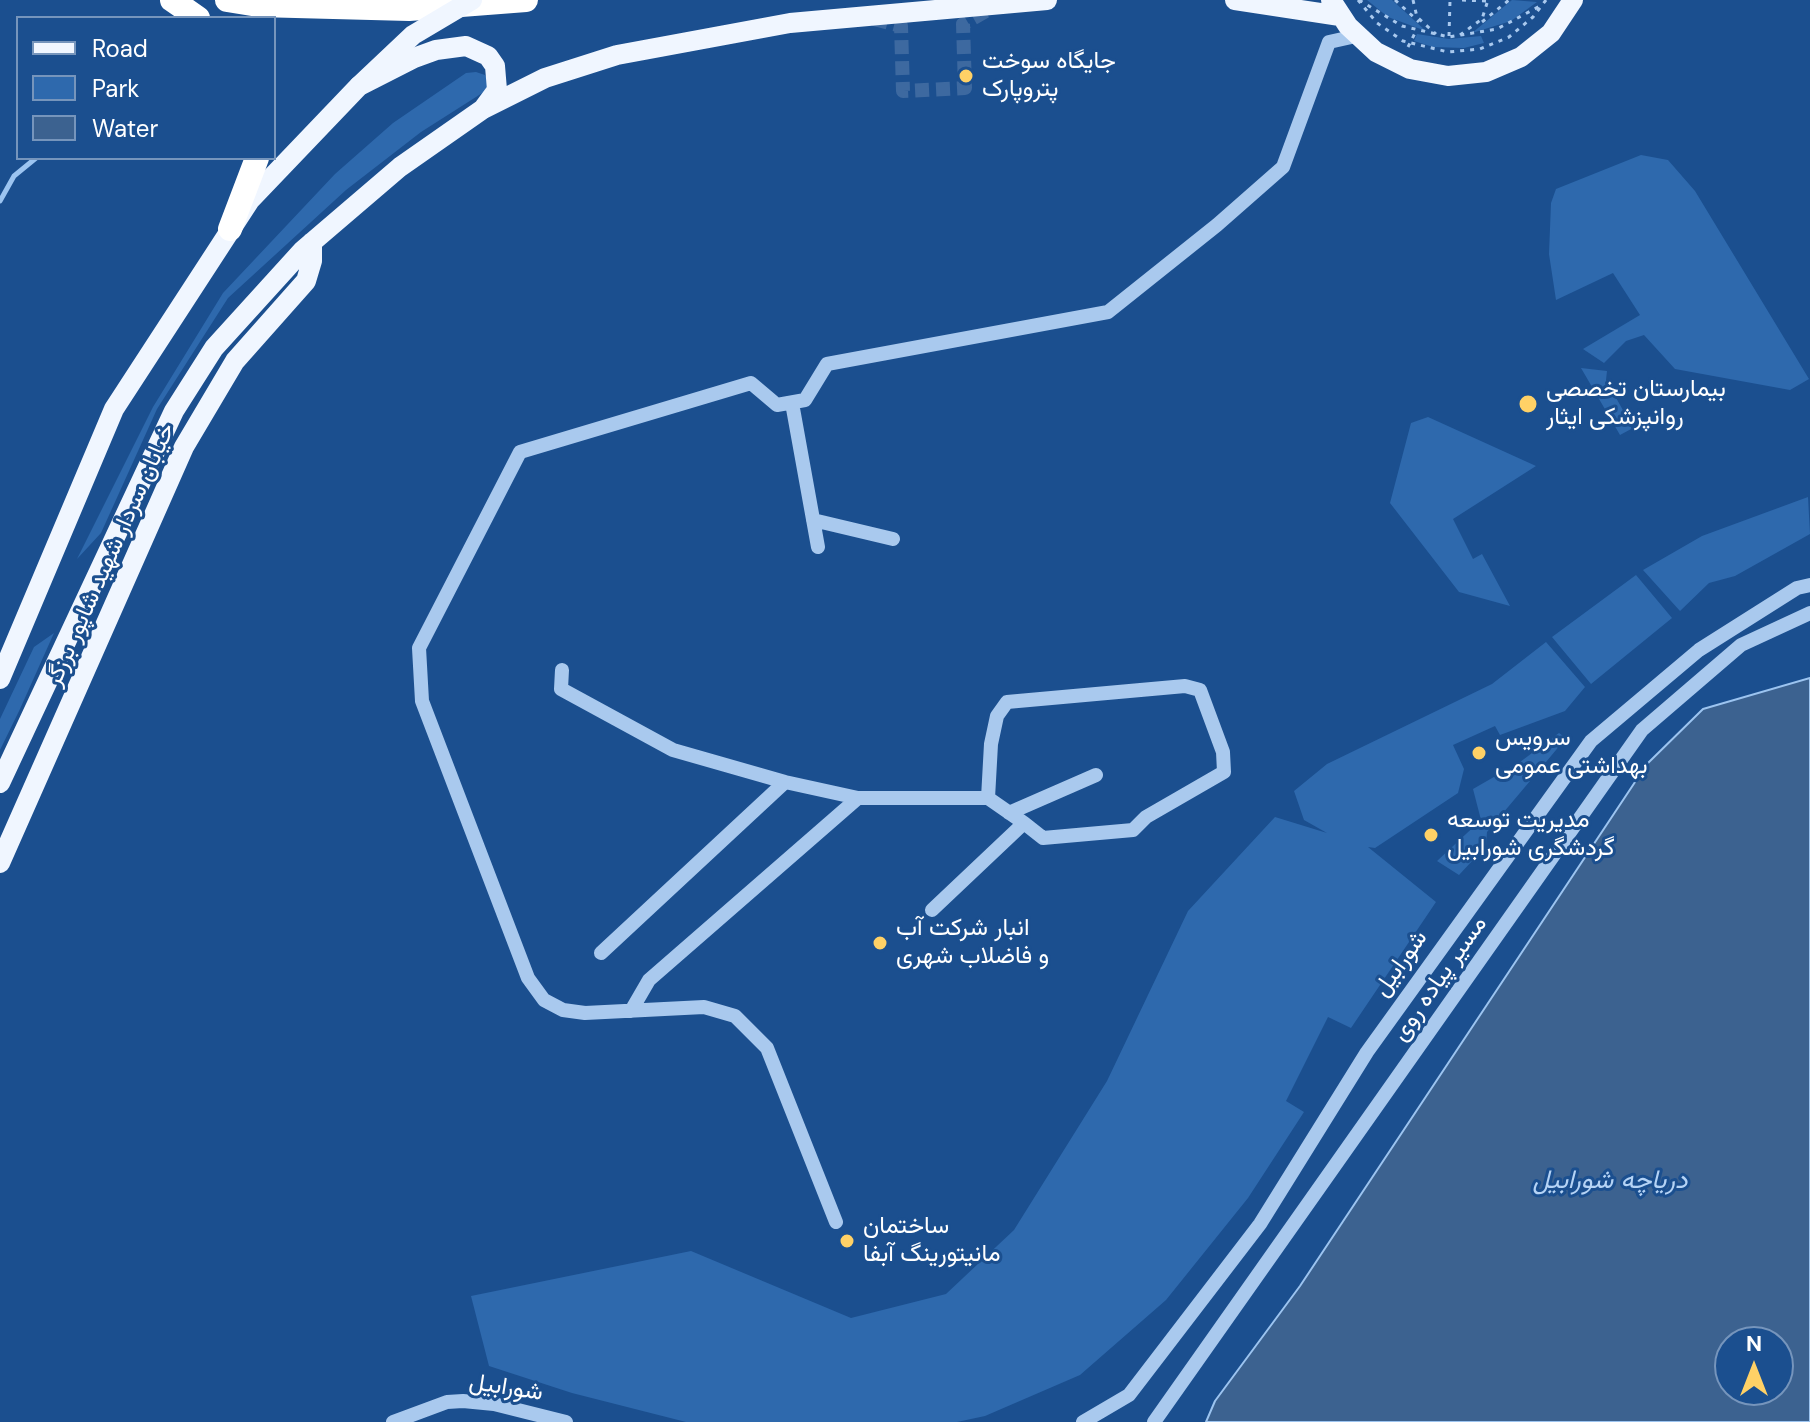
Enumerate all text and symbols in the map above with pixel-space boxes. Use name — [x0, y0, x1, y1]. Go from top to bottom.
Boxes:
legend — [16, 16, 276, 160]
text: Road — [92, 33, 148, 64]
place label: جایگاه سوخت پتروپارک — [982, 48, 1116, 104]
marker: جایگاه سوخت پتروپارک — [957, 67, 975, 85]
text: Park — [92, 73, 139, 104]
text: Water — [92, 113, 158, 144]
place label: بیمارستان تخصصی روانپزشکی ایثار — [1546, 376, 1726, 432]
marker: بیمارستان تخصصی روانپزشکی ایثار — [1517, 393, 1539, 415]
street label: خیابان سردار شهید شاپور برزگر — [40, 419, 182, 691]
place label: سرویس بهداشتی عمومی — [1495, 725, 1648, 781]
marker: سرویس بهداشتی عمومی — [1470, 744, 1488, 762]
place label: مدیریت توسعه گردشگری شورابیل — [1447, 807, 1615, 863]
marker: مدیریت توسعه گردشگری شورابیل — [1422, 826, 1440, 844]
street label: مسیر پیاده روی — [1386, 911, 1494, 1047]
place label: انبار شرکت آب و فاضلاب شهری — [896, 915, 1049, 971]
street label: شورابیل — [1368, 925, 1434, 1003]
marker: انبار شرکت آب و فاضلاب شهری — [871, 934, 889, 952]
water label: دریاچه شورابیل — [1532, 1165, 1688, 1197]
place label: ساختمان مانیتورینگ آبفا — [863, 1213, 1001, 1269]
marker: ساختمان مانیتورینگ آبفا — [838, 1232, 856, 1250]
north arrow — [1714, 1326, 1794, 1406]
text: N — [1746, 1329, 1762, 1358]
street label: شورابیل — [467, 1368, 545, 1408]

